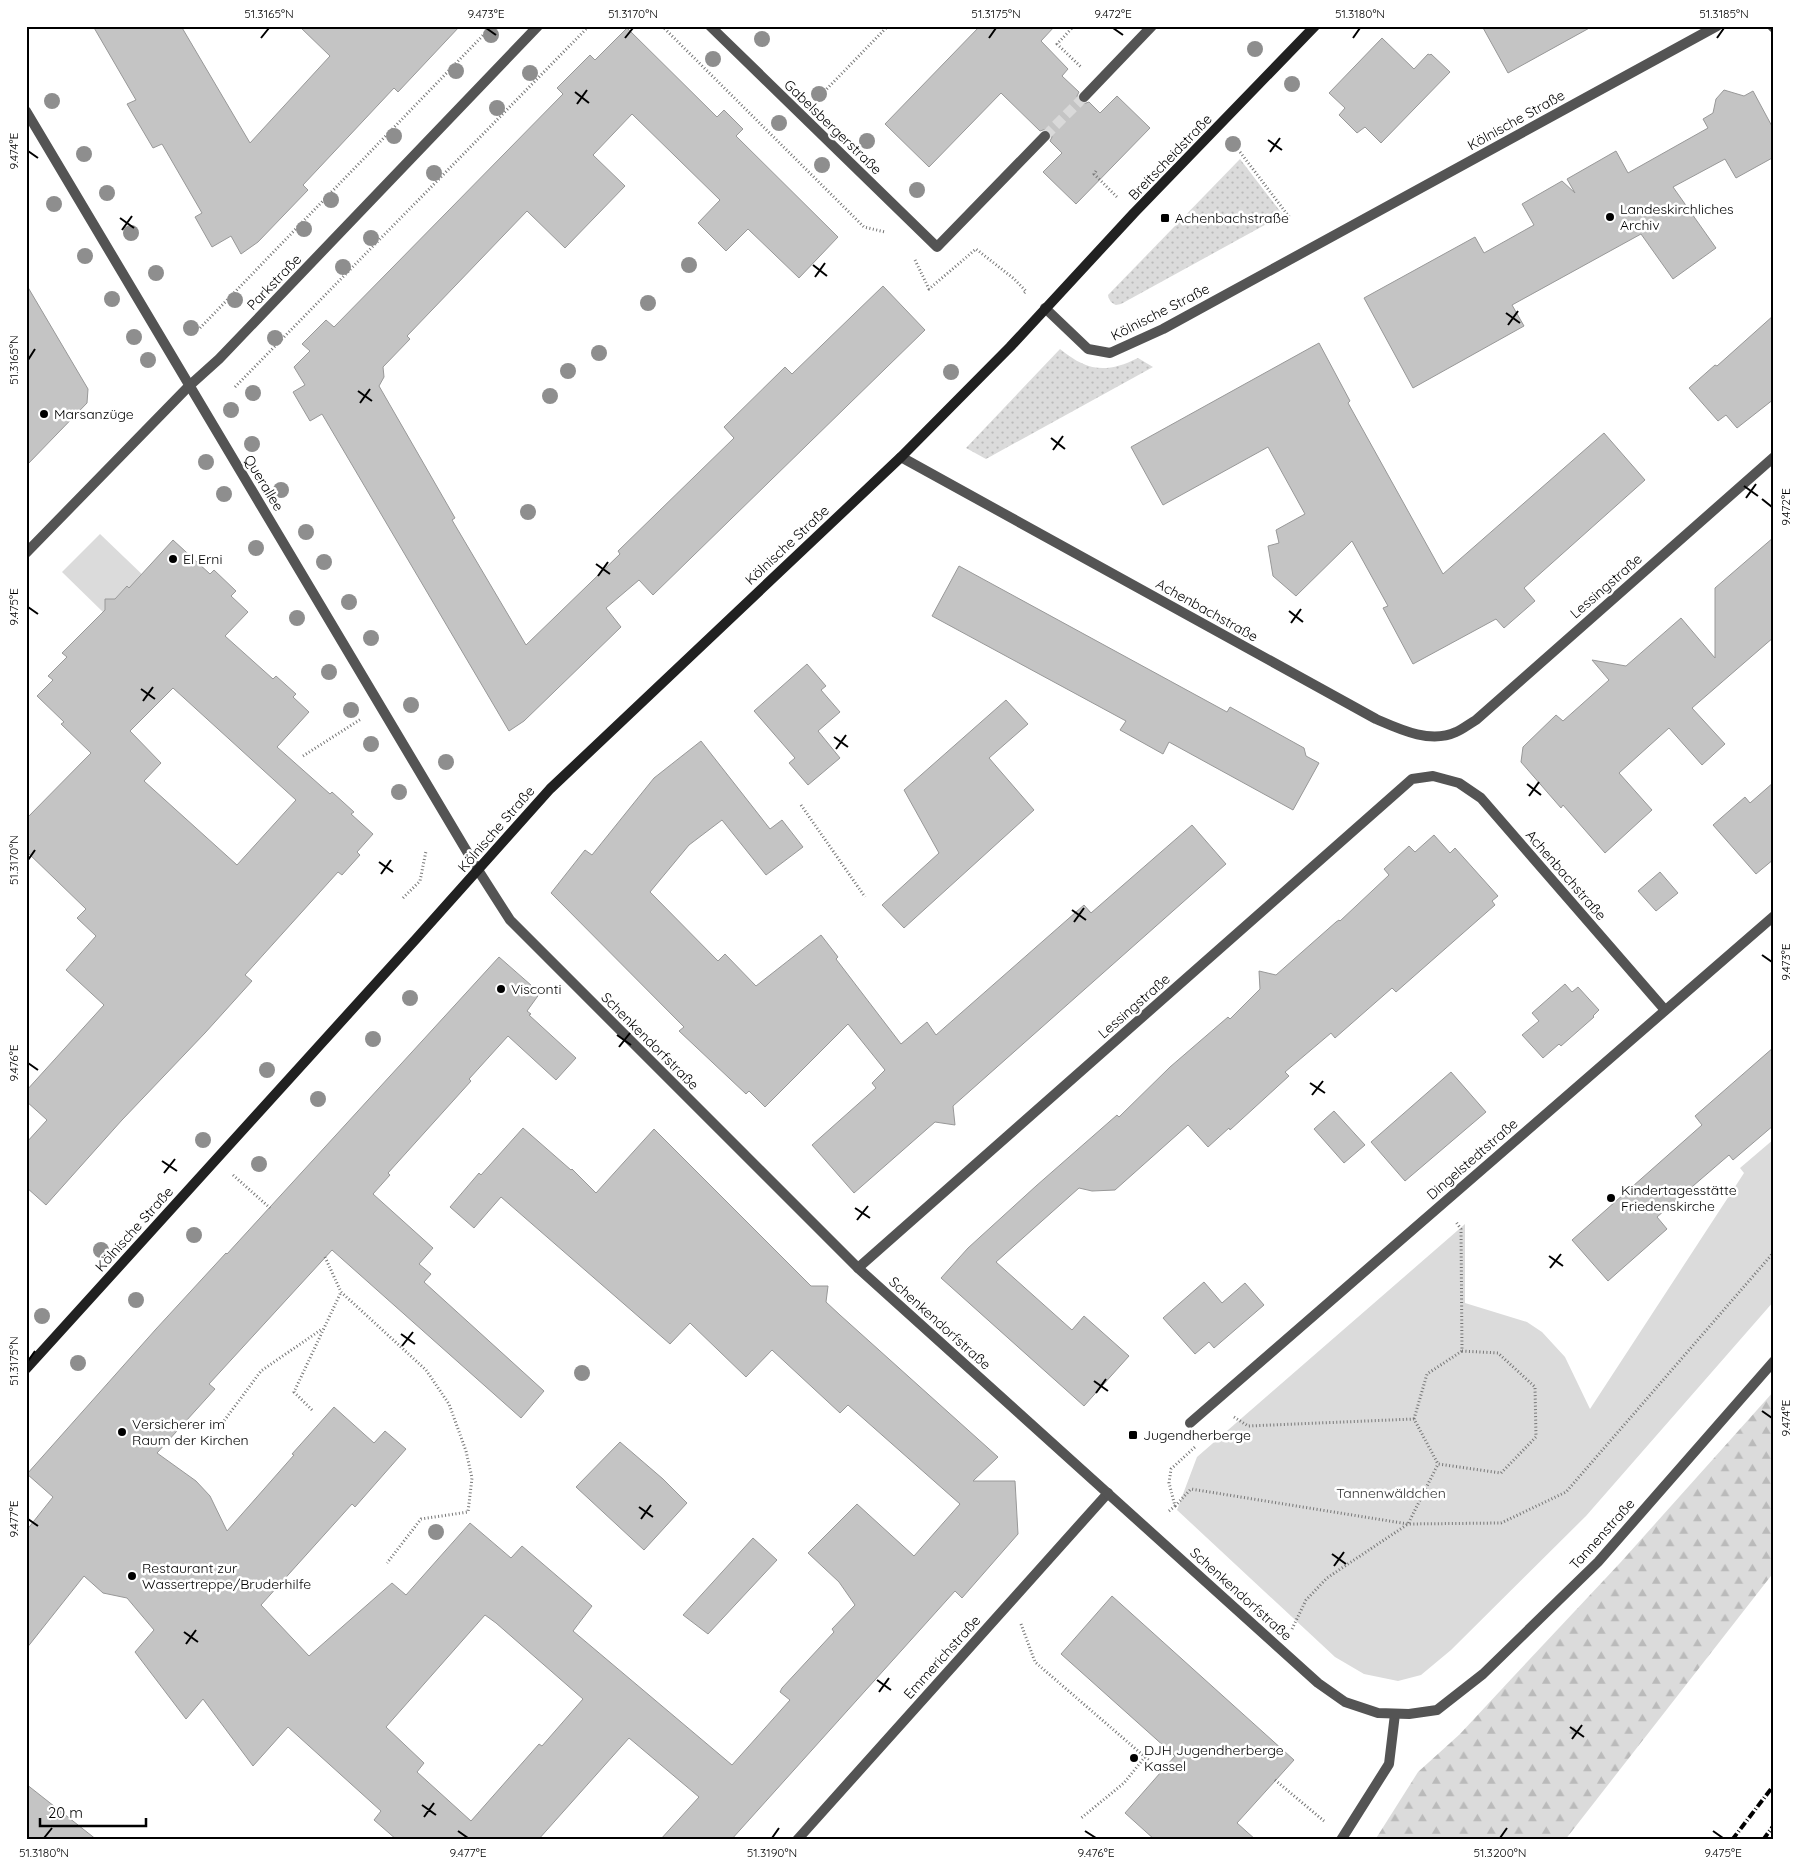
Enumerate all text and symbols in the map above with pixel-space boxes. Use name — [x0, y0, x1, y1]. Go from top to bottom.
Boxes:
text: 51.3165°N — [244, 6, 294, 21]
text: 9.473°E — [467, 6, 505, 21]
text: 51.3170°N — [608, 6, 658, 21]
text: 51.3175°N — [971, 6, 1021, 21]
text: 9.472°E — [1094, 6, 1132, 21]
text: 51.3180°N — [1335, 6, 1385, 21]
text: 51.3185°N — [1699, 6, 1749, 21]
street label: Gabelsbergerstraße — [780, 76, 886, 178]
street label: Kölnische Straße — [1464, 86, 1568, 154]
street label: Breitscheidstraße — [1124, 110, 1216, 204]
text: 9.474°E — [6, 132, 21, 169]
place label: Landeskirchliches Archiv — [1620, 200, 1734, 234]
place label: Achenbachstraße — [1175, 209, 1289, 227]
marker: Landeskirchliches Archiv — [1604, 211, 1616, 223]
marker: Achenbachstraße — [1159, 212, 1171, 224]
street label: Parkstraße — [243, 250, 305, 314]
street label: Kölnische Straße — [1108, 279, 1212, 345]
text: 51.3165°N — [6, 335, 21, 385]
place label: Marsanzüge — [54, 405, 134, 423]
marker: Marsanzüge — [38, 408, 50, 420]
street label: Querallee — [240, 452, 288, 515]
text: 9.472°E — [1778, 488, 1793, 526]
street label: Kölnische Straße — [741, 501, 833, 589]
place label: El Erni — [183, 550, 222, 568]
street label: Lessingstraße — [1566, 550, 1646, 622]
marker: El Erni — [167, 553, 179, 565]
street label: Achenbachstraße — [1153, 575, 1261, 646]
text: 9.475°E — [6, 588, 21, 626]
street label: Kölnische Straße — [454, 782, 538, 876]
street label: Achenbachstraße — [1522, 826, 1610, 924]
text: 51.3170°N — [6, 835, 21, 885]
text: 9.473°E — [1778, 943, 1793, 981]
street label: Lessingstraße — [1094, 970, 1174, 1042]
place label: Visconti — [511, 980, 561, 998]
marker: Visconti — [495, 983, 507, 995]
street label: Schenkendorfstraße — [597, 988, 703, 1094]
text: 9.476°E — [6, 1044, 21, 1082]
street label: Dingelstedtstraße — [1423, 1114, 1521, 1203]
place label: Kindertagesstätte Friedenskirche — [1621, 1181, 1737, 1215]
street label: Kölnische Straße — [91, 1183, 177, 1275]
marker: Kindertagesstätte Friedenskirche — [1605, 1192, 1617, 1204]
street label: Schenkendorfstraße — [885, 1272, 995, 1374]
text: 51.3175°N — [6, 1336, 21, 1386]
text: 9.474°E — [1778, 1399, 1793, 1436]
place label: Versicherer im Raum der Kirchen — [132, 1415, 249, 1449]
marker: Versicherer im Raum der Kirchen — [116, 1426, 128, 1438]
place label: Jugendherberge — [1143, 1426, 1251, 1444]
marker: Jugendherberge — [1127, 1429, 1139, 1441]
park label: Tannenwäldchen — [1336, 1484, 1446, 1502]
street label: Tannenstraße — [1565, 1495, 1639, 1573]
text: 9.477°E — [6, 1500, 21, 1538]
street label: Schenkendorfstraße — [1186, 1543, 1296, 1645]
place label: Restaurant zur Wassertreppe/Bruderhilfe — [142, 1559, 311, 1593]
marker: Restaurant zur Wassertreppe/Bruderhilfe — [126, 1570, 138, 1582]
street label: Emmerichstraße — [900, 1611, 984, 1703]
place label: DJH Jugendherberge Kassel — [1144, 1741, 1284, 1775]
marker: DJH Jugendherberge Kassel — [1128, 1752, 1140, 1764]
scale bar — [40, 1796, 146, 1828]
text: 20 m — [48, 1803, 83, 1822]
text: 51.3180°N — [19, 1845, 69, 1860]
text: 9.477°E — [449, 1845, 487, 1860]
text: 51.3190°N — [747, 1845, 797, 1860]
text: 9.476°E — [1077, 1845, 1115, 1860]
text: 51.3200°N — [1473, 1845, 1527, 1860]
text: 9.475°E — [1704, 1845, 1742, 1860]

